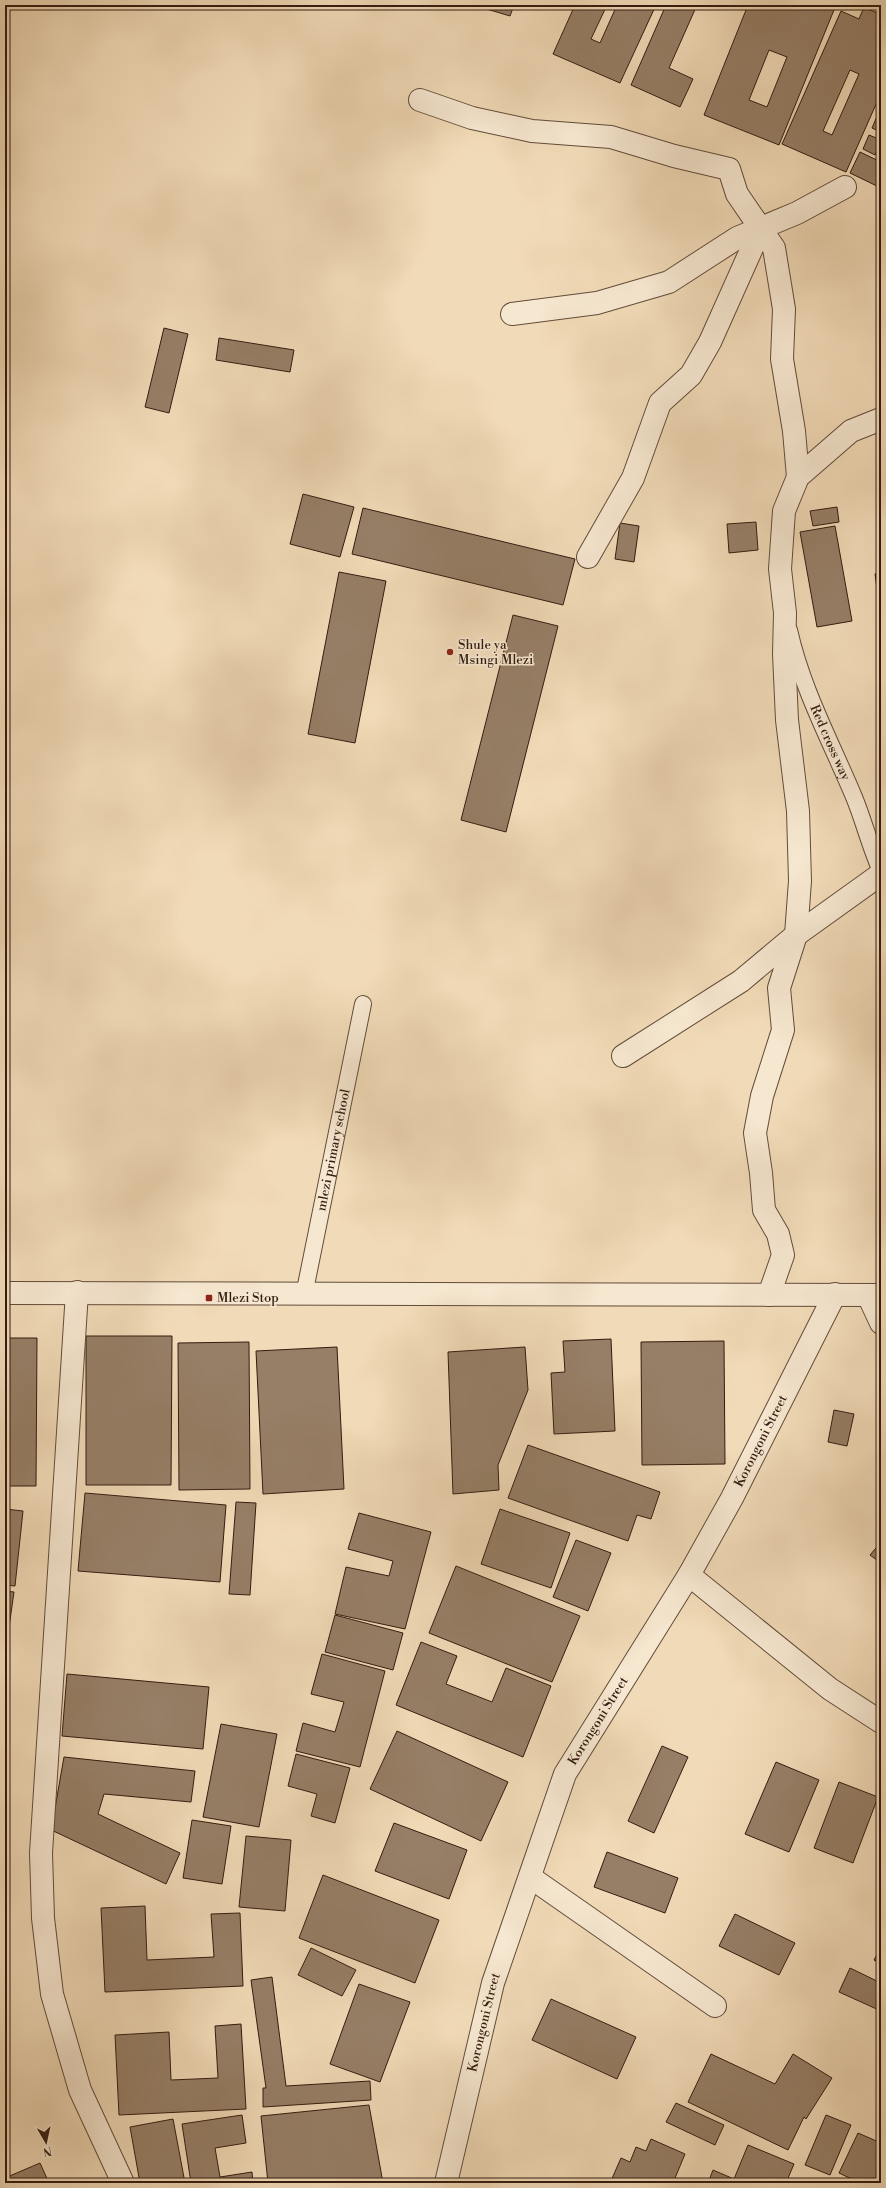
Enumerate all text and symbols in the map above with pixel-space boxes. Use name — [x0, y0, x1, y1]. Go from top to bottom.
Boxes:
place label: Shule ya Msingi Mlezi — [458, 637, 533, 668]
marker: Shule ya Msingi Mlezi — [445, 647, 455, 657]
street label: Red cross way — [806, 702, 854, 783]
street label: mlezi primary school — [313, 1087, 354, 1212]
place label: Mlezi Stop — [217, 1290, 279, 1306]
marker: Mlezi Stop — [204, 1293, 214, 1303]
street label: Korongoni Street — [731, 1392, 791, 1490]
street label: Korongoni Street — [564, 1673, 632, 1768]
street label: Korongoni Street — [464, 1970, 504, 2074]
north arrow — [26, 2122, 66, 2162]
text: N — [42, 2143, 53, 2159]

